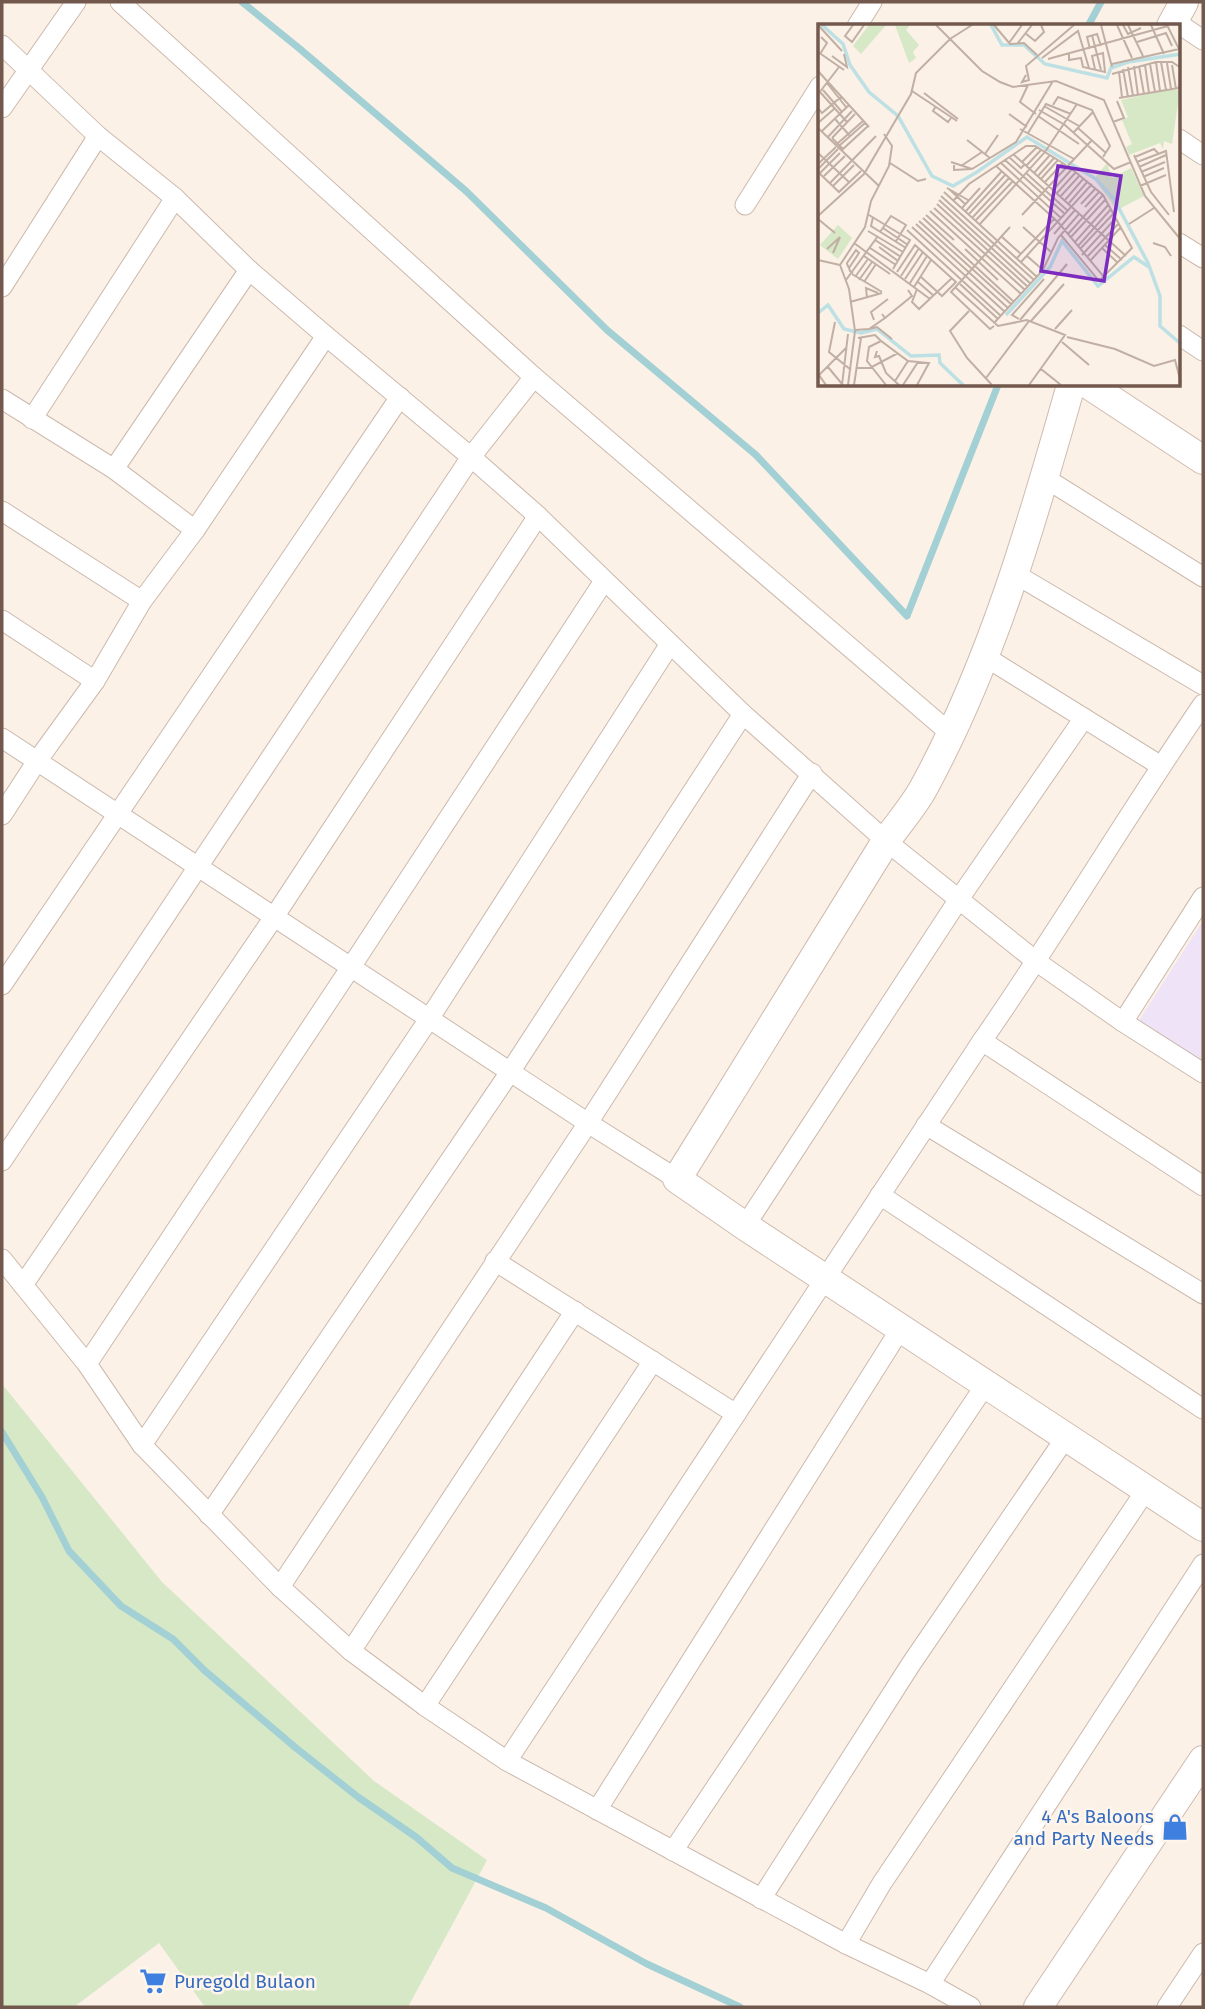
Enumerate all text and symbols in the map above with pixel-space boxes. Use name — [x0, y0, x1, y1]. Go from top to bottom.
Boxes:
inset map — [818, 24, 1180, 387]
place label: 4 A's Baloons and Party Needs — [1013, 1805, 1154, 1850]
shop icon: 4 A's Baloons and Party Needs — [1160, 1812, 1190, 1842]
supermarket icon: Puregold Bulaon — [138, 1966, 168, 1996]
place label: Puregold Bulaon — [174, 1970, 316, 1993]

